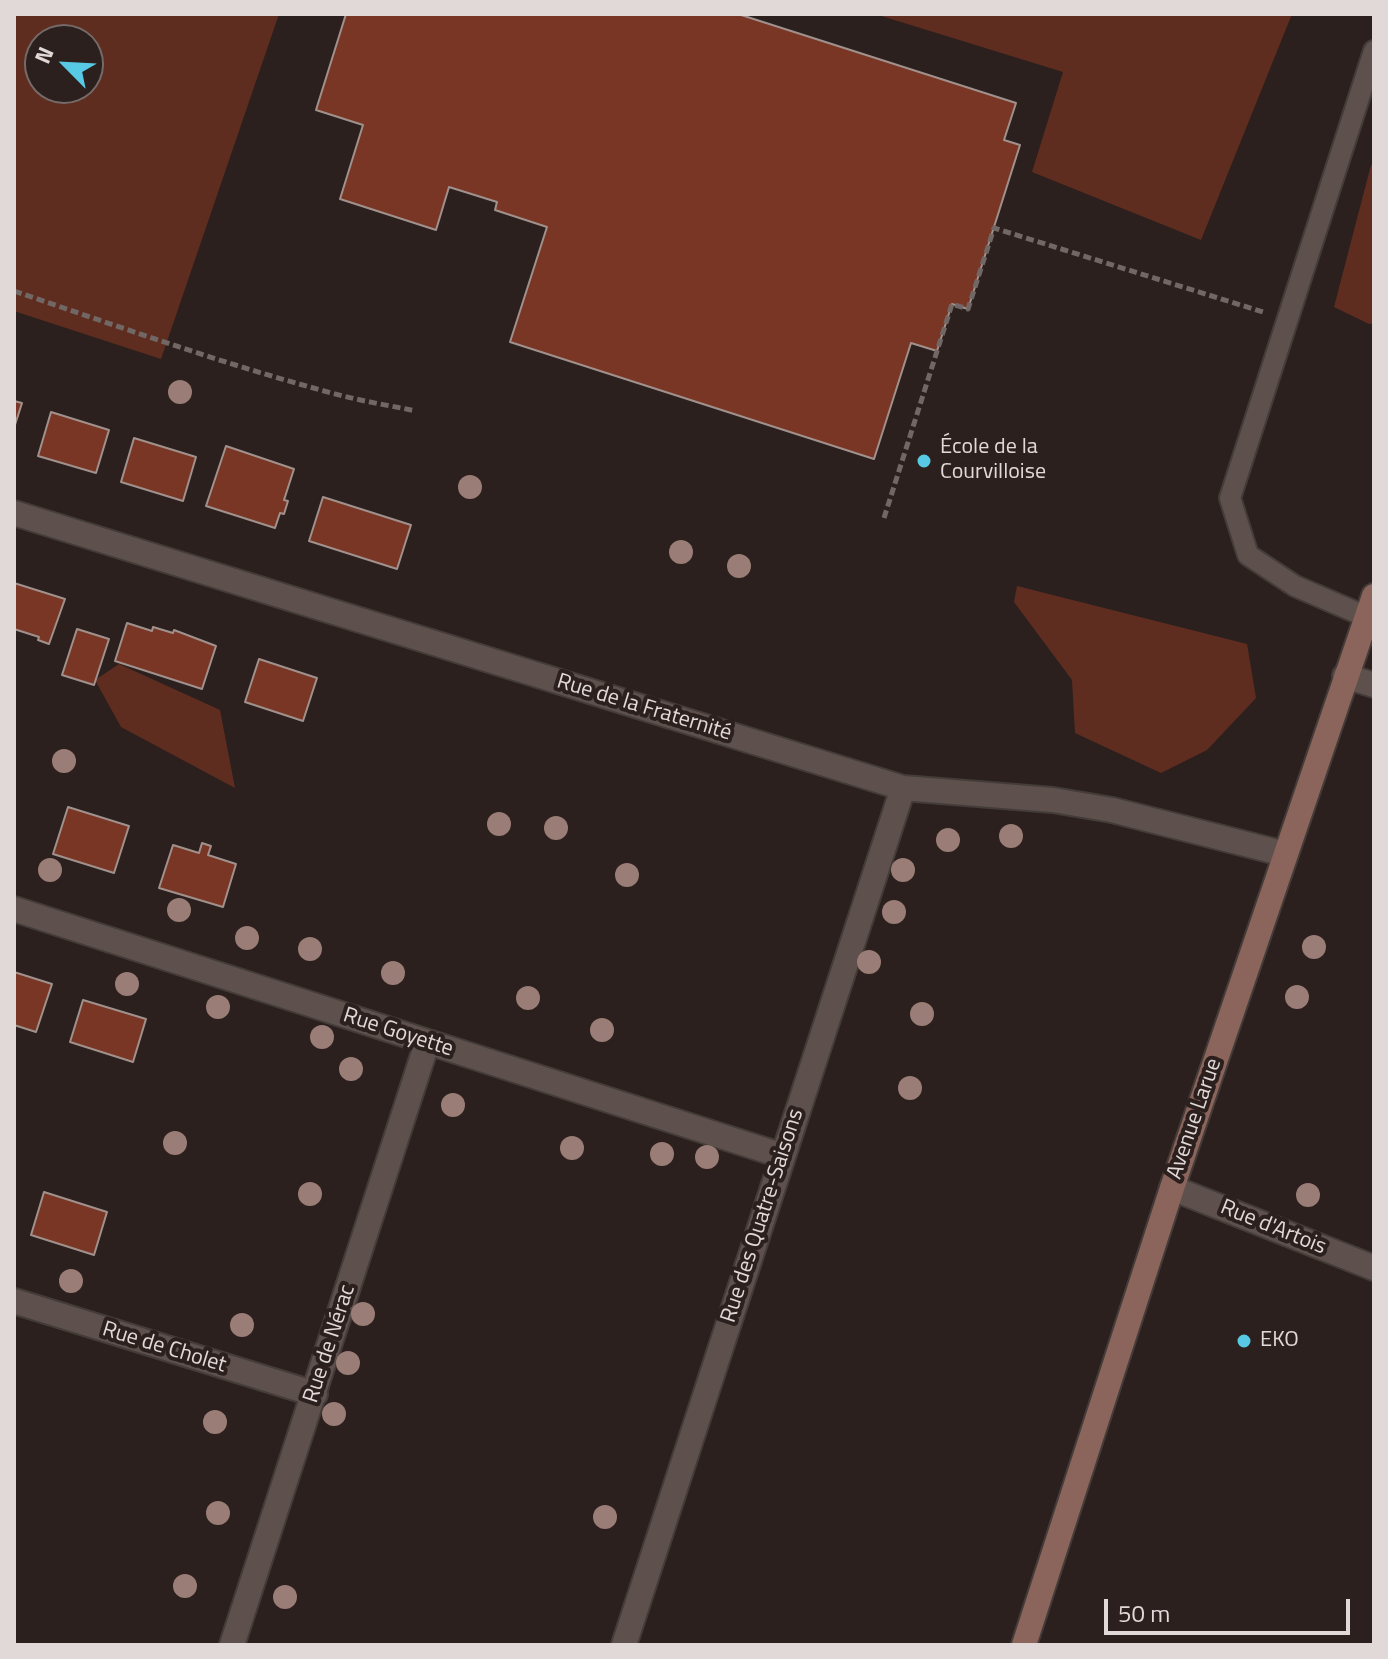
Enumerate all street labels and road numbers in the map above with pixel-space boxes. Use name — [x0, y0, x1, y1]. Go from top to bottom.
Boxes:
street label: Rue de la Fraternité — [553, 669, 735, 747]
street label: Rue Goyette — [340, 1003, 456, 1063]
street label: Avenue Larue — [1162, 1055, 1228, 1183]
street label: Rue des Quatre-Saisons — [716, 1106, 810, 1326]
street label: Rue d'Artois — [1216, 1195, 1330, 1261]
street label: Rue de Nérac — [298, 1282, 362, 1406]
street label: Rue de Cholet — [99, 1317, 229, 1379]

